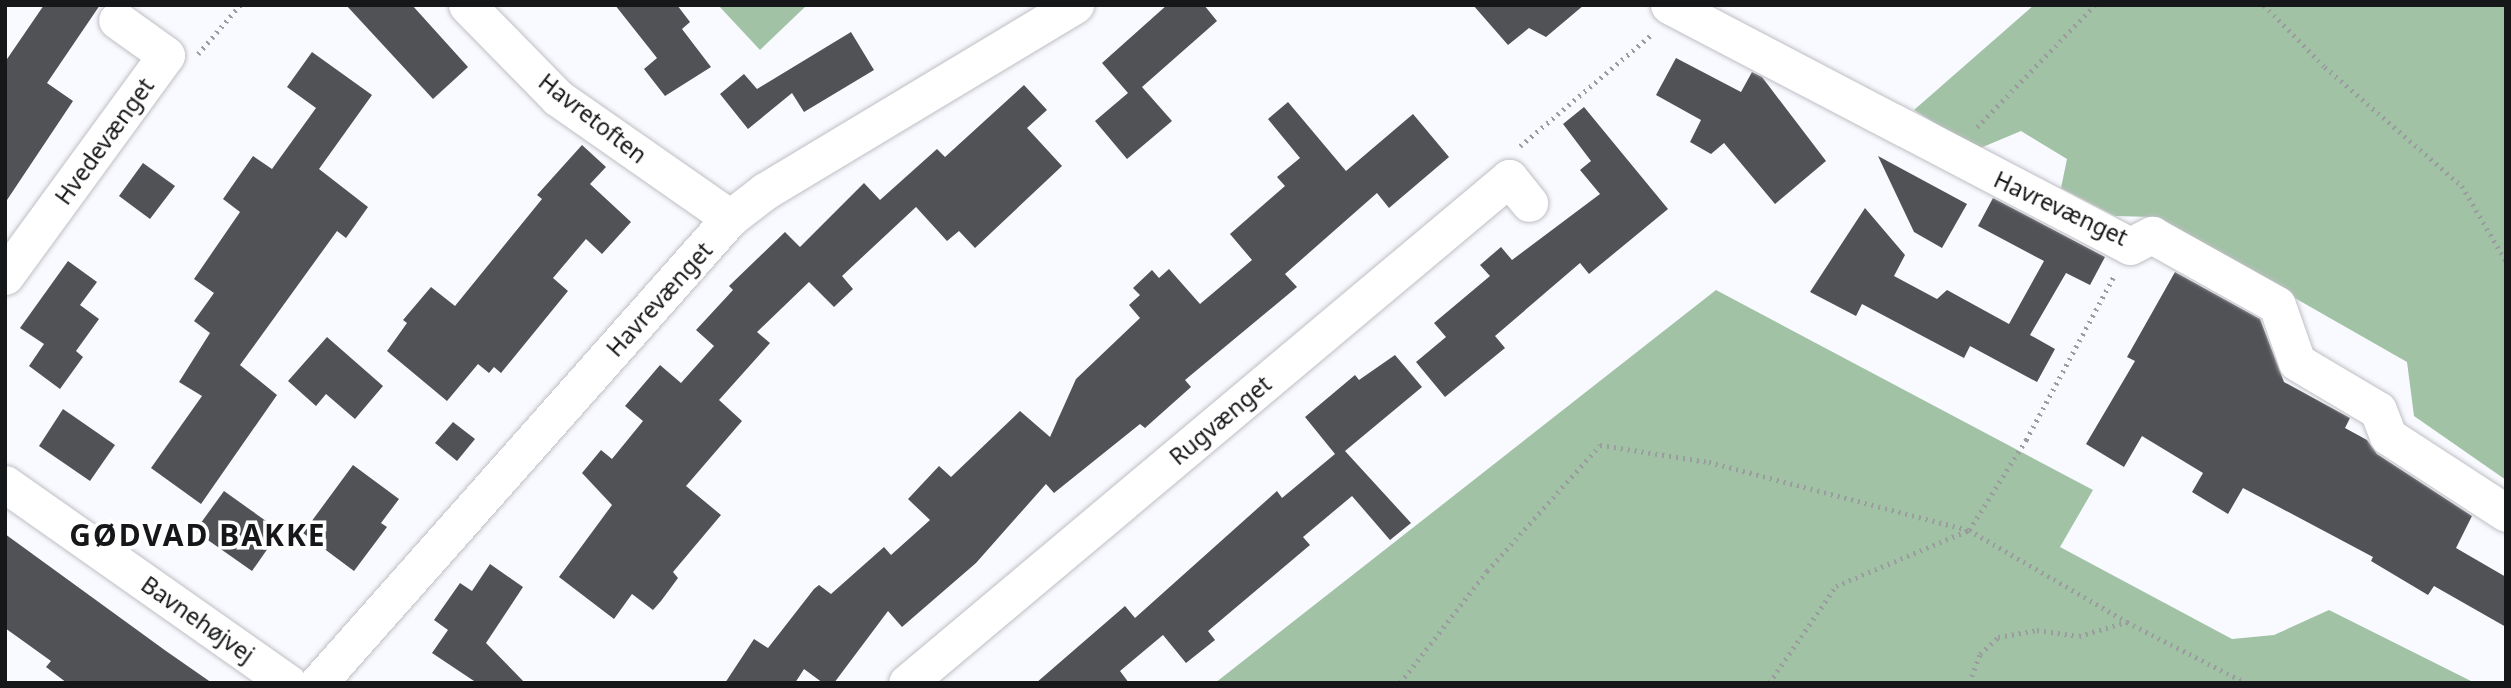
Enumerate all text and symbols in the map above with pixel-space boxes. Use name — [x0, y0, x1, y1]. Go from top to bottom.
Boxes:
street label: Havretoften — [534, 67, 652, 169]
street label: Hvedevænget — [49, 72, 159, 210]
street label: Havrevænget — [1990, 165, 2132, 251]
street label: Havrevænget — [600, 236, 718, 362]
street label: Rugvænget — [1164, 370, 1276, 470]
district label: GØDVAD BAKKE — [71, 517, 325, 553]
street label: Bavnehøjvej — [136, 570, 260, 668]

